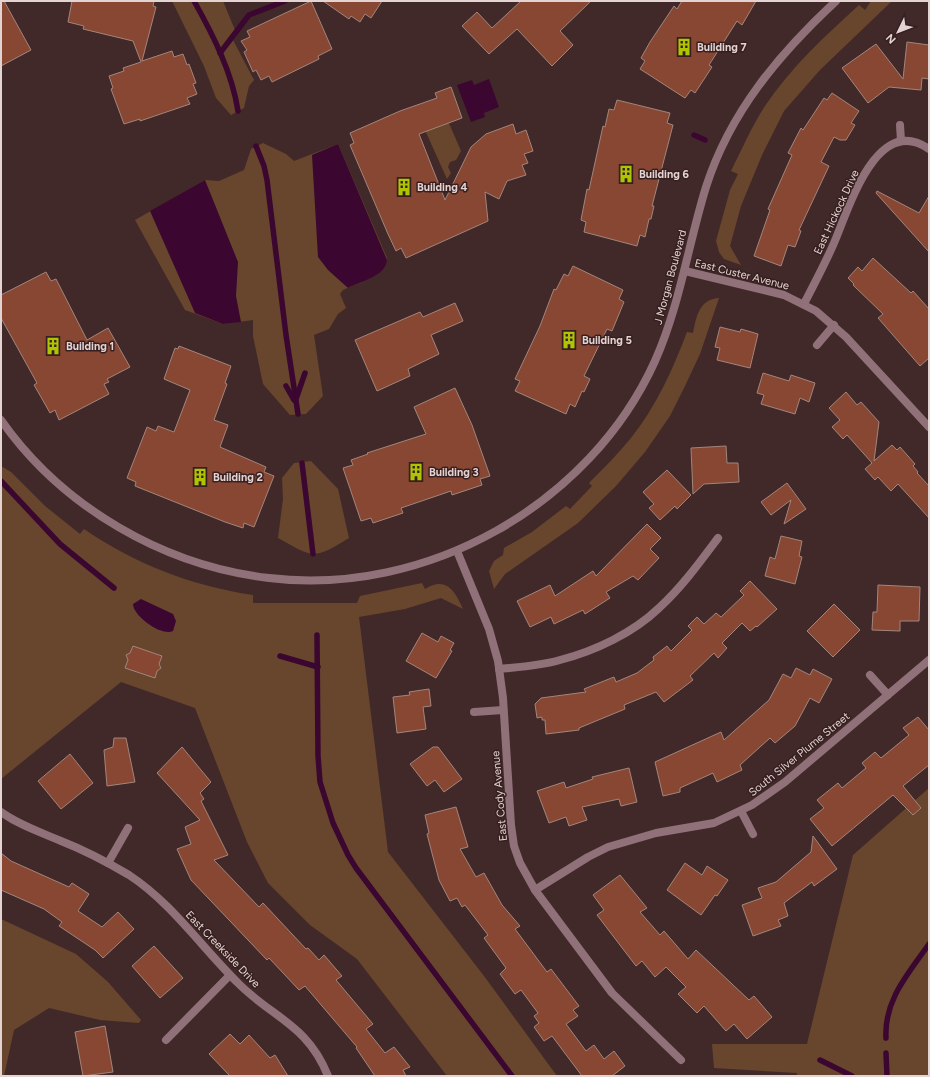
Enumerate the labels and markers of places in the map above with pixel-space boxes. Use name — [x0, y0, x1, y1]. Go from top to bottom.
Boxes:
building icon: Building 7 — [674, 37, 694, 57]
place label: Building 7 — [697, 41, 747, 54]
building icon: Building 6 — [616, 164, 636, 184]
place label: Building 6 — [639, 168, 689, 181]
building icon: Building 4 — [394, 177, 414, 197]
place label: Building 4 — [417, 181, 467, 194]
building icon: Building 5 — [559, 330, 579, 350]
place label: Building 5 — [582, 334, 632, 347]
building icon: Building 1 — [43, 336, 63, 356]
place label: Building 1 — [66, 340, 114, 353]
building icon: Building 3 — [406, 462, 426, 482]
place label: Building 3 — [429, 466, 479, 479]
building icon: Building 2 — [190, 467, 210, 487]
place label: Building 2 — [213, 471, 263, 484]

